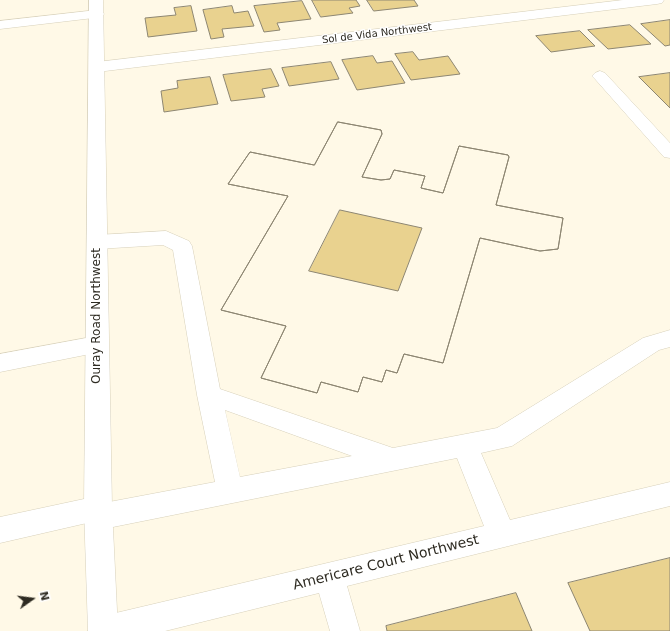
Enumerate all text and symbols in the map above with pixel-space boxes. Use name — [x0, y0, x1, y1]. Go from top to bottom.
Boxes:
street label: Sol de Vida Northwest — [321, 21, 433, 47]
street label: Ouray Road Northwest — [90, 248, 104, 384]
street label: Americare Court Northwest — [291, 532, 481, 594]
north arrow — [12, 579, 52, 619]
text: N — [37, 590, 52, 602]

